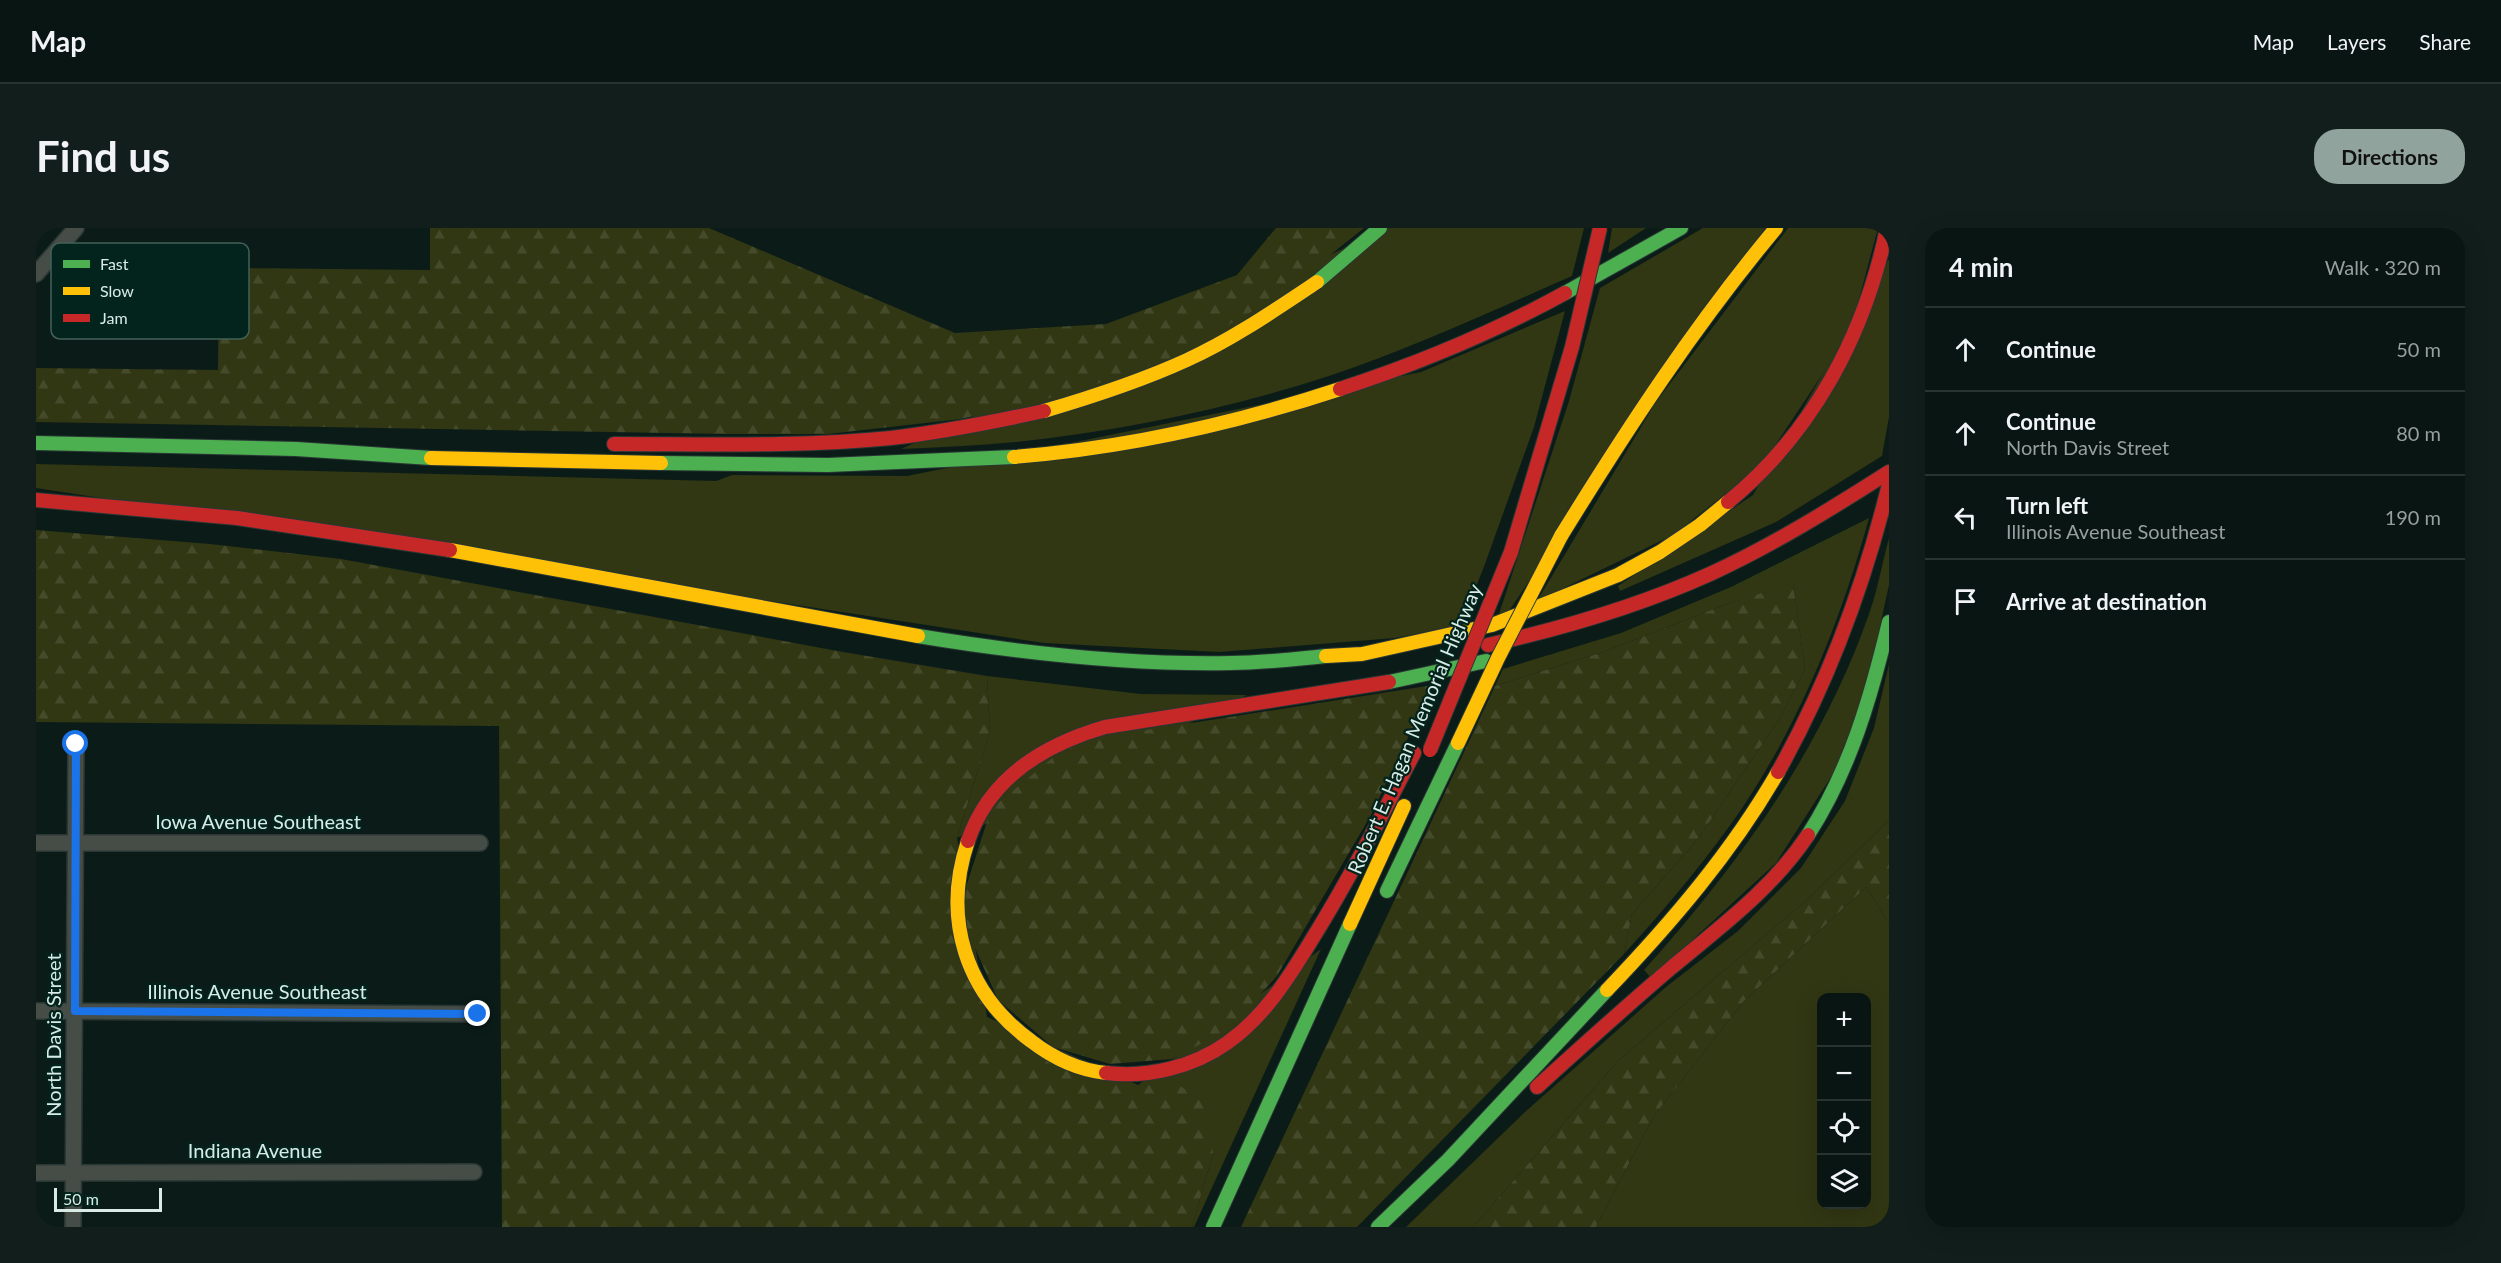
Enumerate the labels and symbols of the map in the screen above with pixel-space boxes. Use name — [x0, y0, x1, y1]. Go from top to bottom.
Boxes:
legend — [51, 243, 249, 339]
text: Fast — [100, 254, 129, 273]
text: Slow — [100, 281, 134, 300]
text: Jam — [100, 308, 128, 327]
street label: Robert E. Hagan Memorial Highway — [1342, 579, 1487, 877]
route start — [62, 730, 88, 756]
street label: Iowa Avenue Southeast — [155, 809, 361, 833]
street label: North Davis Street — [41, 953, 65, 1117]
street label: Illinois Avenue Southeast — [147, 979, 367, 1003]
route end — [464, 1000, 490, 1026]
street label: Indiana Avenue — [188, 1138, 322, 1162]
scale bar — [54, 1185, 162, 1212]

